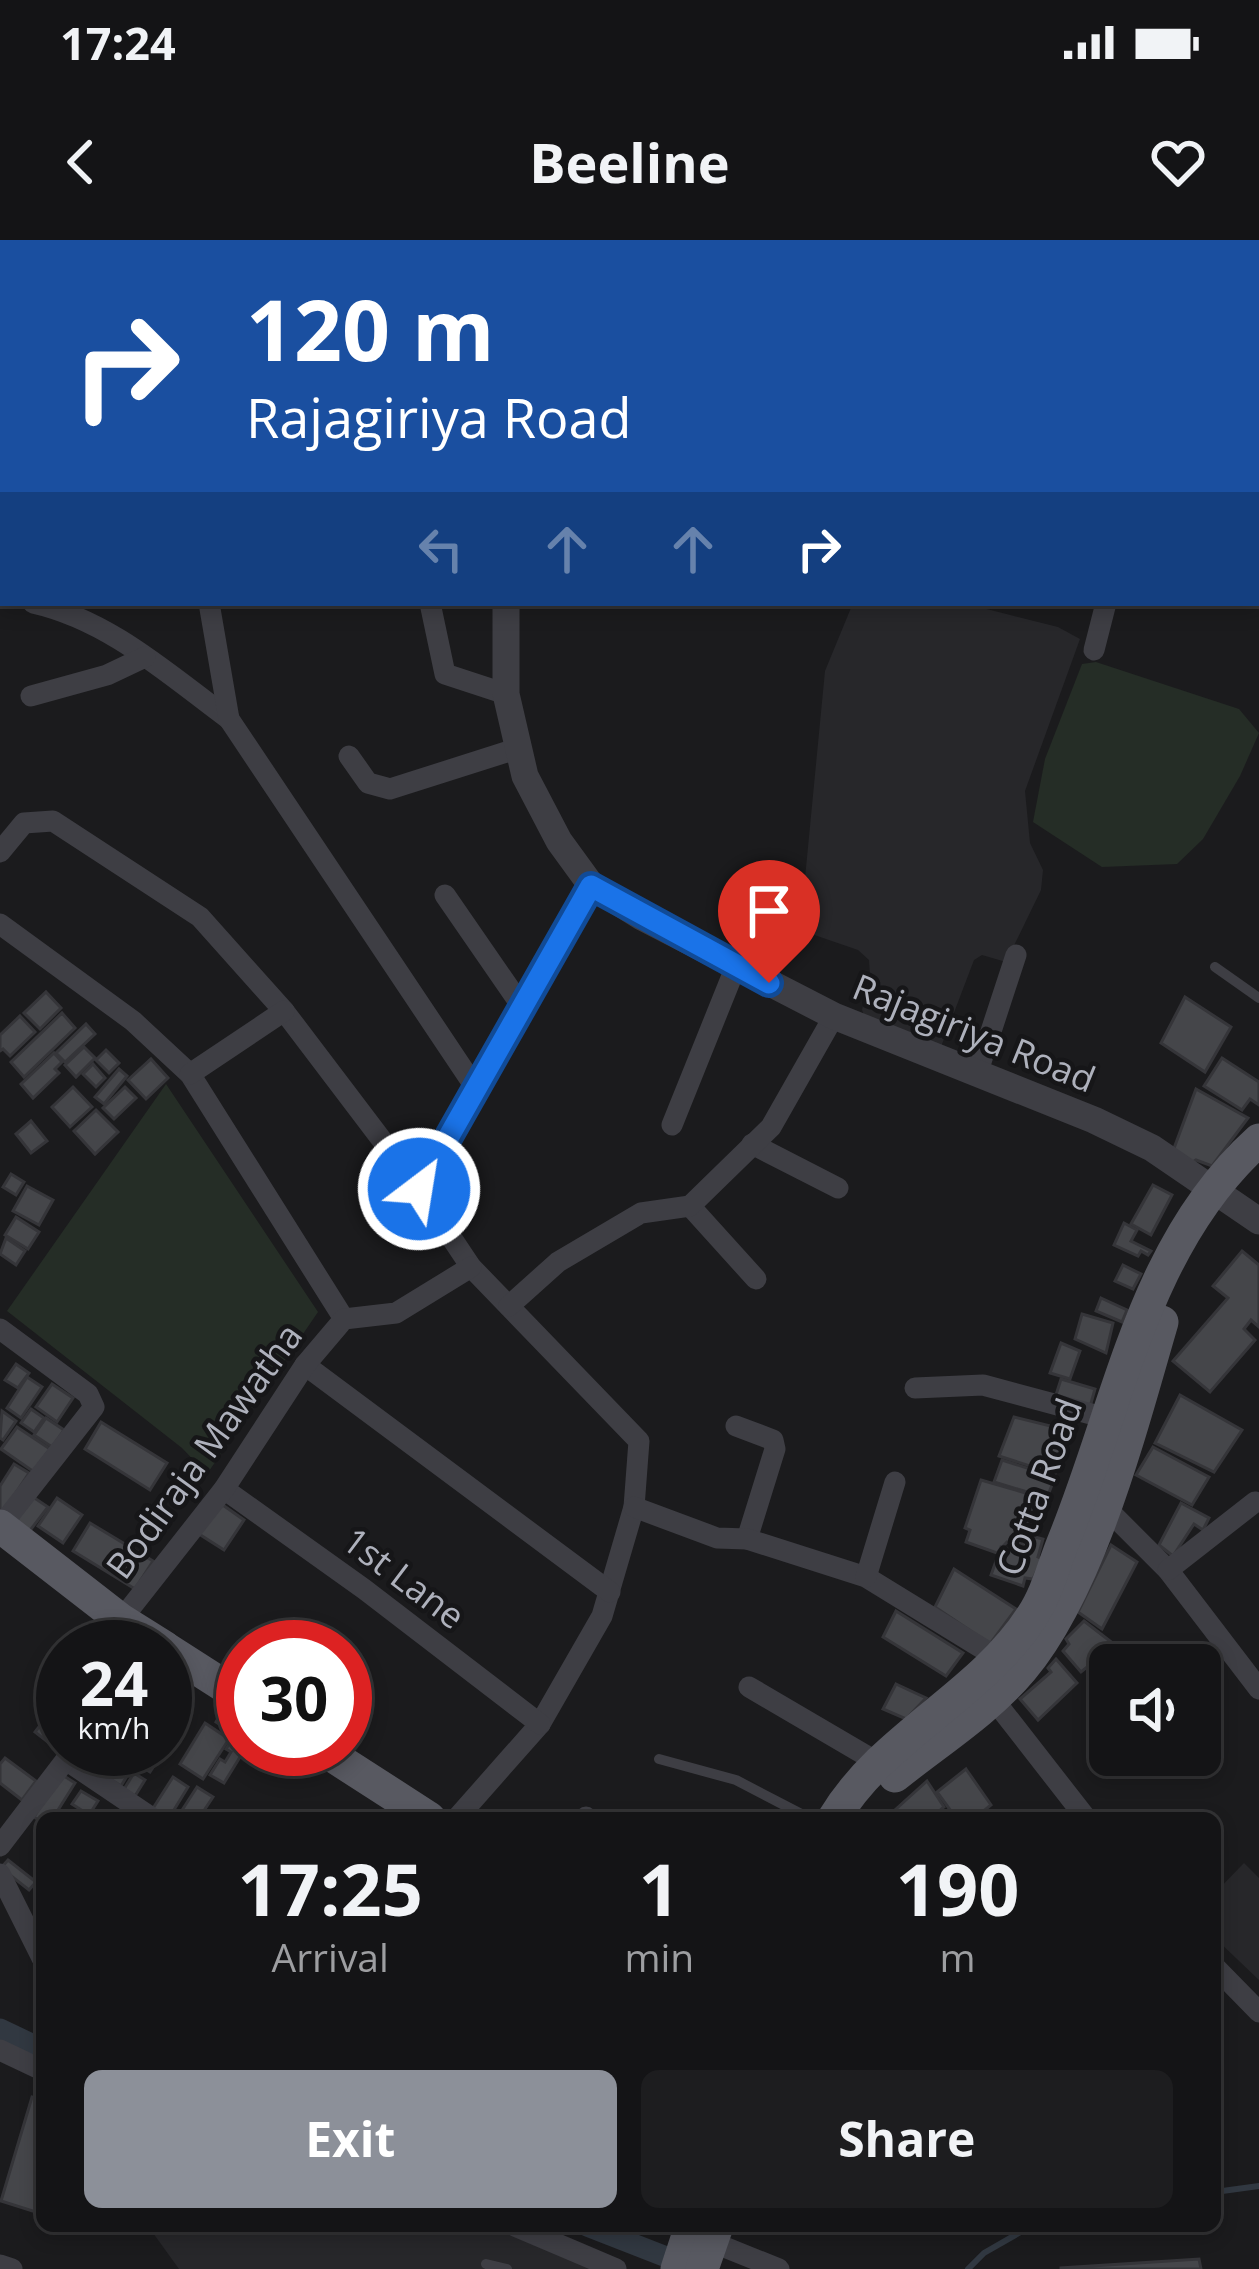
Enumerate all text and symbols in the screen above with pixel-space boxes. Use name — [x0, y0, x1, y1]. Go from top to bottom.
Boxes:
text: 17:24 — [60, 12, 176, 73]
text: Beeline — [529, 125, 730, 199]
icon: back — [48, 129, 114, 195]
icon: heart — [1145, 129, 1211, 195]
text: 120 m — [246, 271, 494, 386]
icon: right — [48, 288, 204, 444]
text: Rajagiriya Road — [246, 380, 632, 454]
icon: left — [408, 516, 474, 582]
icon: ahead — [534, 516, 600, 582]
icon: ahead — [660, 516, 726, 582]
icon: right — [786, 516, 852, 582]
pin — [718, 860, 820, 983]
icon: arrive — [736, 878, 802, 944]
street label: Rajagiriya Road — [846, 962, 1103, 1103]
position arrow — [356, 1126, 482, 1252]
street label: Bodiraja Mawatha — [94, 1313, 313, 1588]
street label: Cotta Road — [984, 1391, 1093, 1582]
street label: 1st Lane — [333, 1516, 475, 1640]
speed limit sign: 30 — [216, 1620, 372, 1776]
text: 24 — [80, 1642, 148, 1724]
map controls — [1089, 1644, 1221, 1776]
button: sound — [1089, 1644, 1221, 1776]
text: km/h — [78, 1707, 150, 1748]
text: 17:25 — [238, 1839, 423, 1937]
text: 1 — [639, 1839, 680, 1937]
text: 190 — [896, 1839, 1019, 1937]
text: Arrival — [272, 1930, 389, 1983]
text: min — [624, 1930, 694, 1983]
text: m — [940, 1930, 976, 1983]
button: Exit — [84, 2070, 617, 2208]
button: Share — [641, 2070, 1173, 2208]

